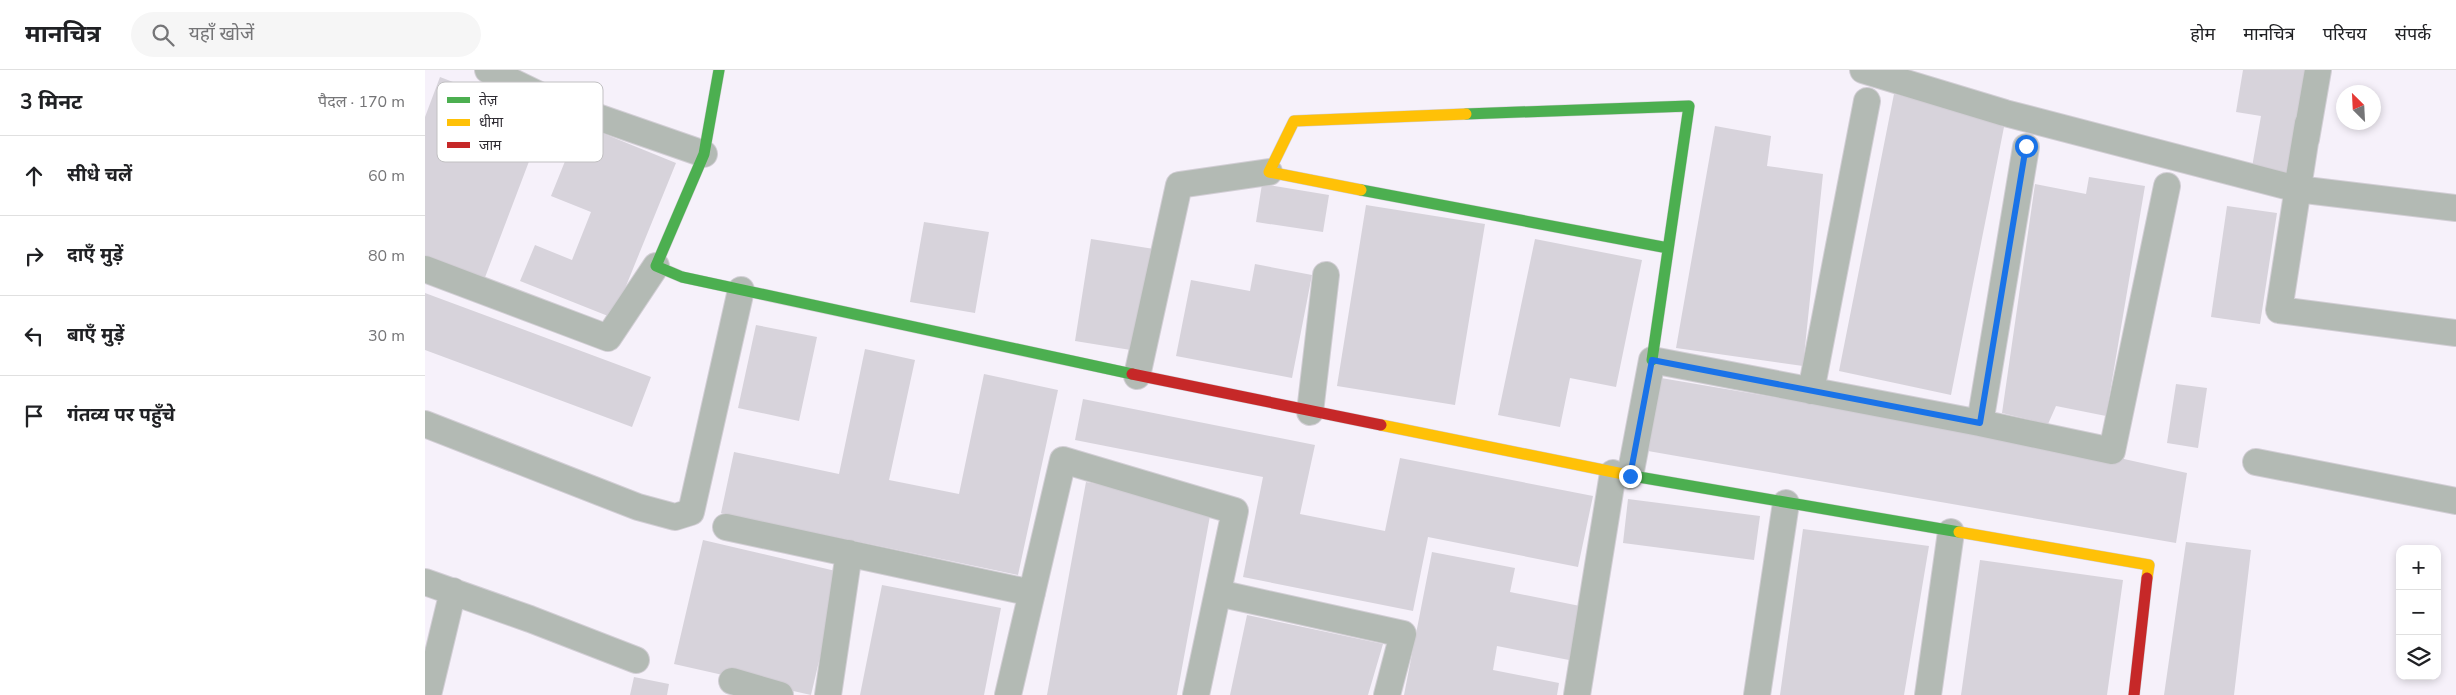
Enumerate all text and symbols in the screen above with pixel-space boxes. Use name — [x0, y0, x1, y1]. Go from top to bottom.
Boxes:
search box — [131, 12, 481, 57]
text: मानचित्र — [25, 18, 101, 50]
icon: search — [149, 21, 177, 49]
text: यहाँ खोजें — [189, 21, 254, 47]
text: होम — [2190, 22, 2215, 46]
text: मानचित्र — [2243, 22, 2295, 46]
text: परिचय — [2323, 22, 2367, 46]
text: संपर्क — [2395, 22, 2431, 46]
legend — [437, 82, 603, 162]
north arrow — [2336, 85, 2381, 130]
text: 3 मिनट — [20, 88, 82, 116]
text: पैदल · 170 m — [318, 91, 405, 113]
text: तेज़ — [479, 91, 498, 110]
text: धीमा — [479, 113, 504, 132]
route start — [2015, 135, 2038, 158]
text: जाम — [479, 136, 502, 155]
icon: ahead — [20, 162, 48, 190]
text: सीधे चलें — [67, 162, 132, 188]
text: 60 m — [368, 165, 405, 187]
icon: right — [20, 242, 48, 270]
text: दाएँ मुड़ें — [67, 242, 123, 268]
text: 80 m — [368, 245, 405, 267]
icon: left — [20, 322, 48, 350]
text: बाएँ मुड़ें — [67, 322, 124, 348]
text: 30 m — [368, 325, 405, 347]
icon: arrive — [20, 402, 48, 430]
text: गंतव्य पर पहुँचे — [67, 402, 175, 428]
route end — [1619, 465, 1642, 488]
map controls — [2396, 545, 2441, 680]
button: + — [2396, 545, 2441, 590]
button: − — [2396, 590, 2441, 635]
button: layers — [2396, 635, 2441, 680]

